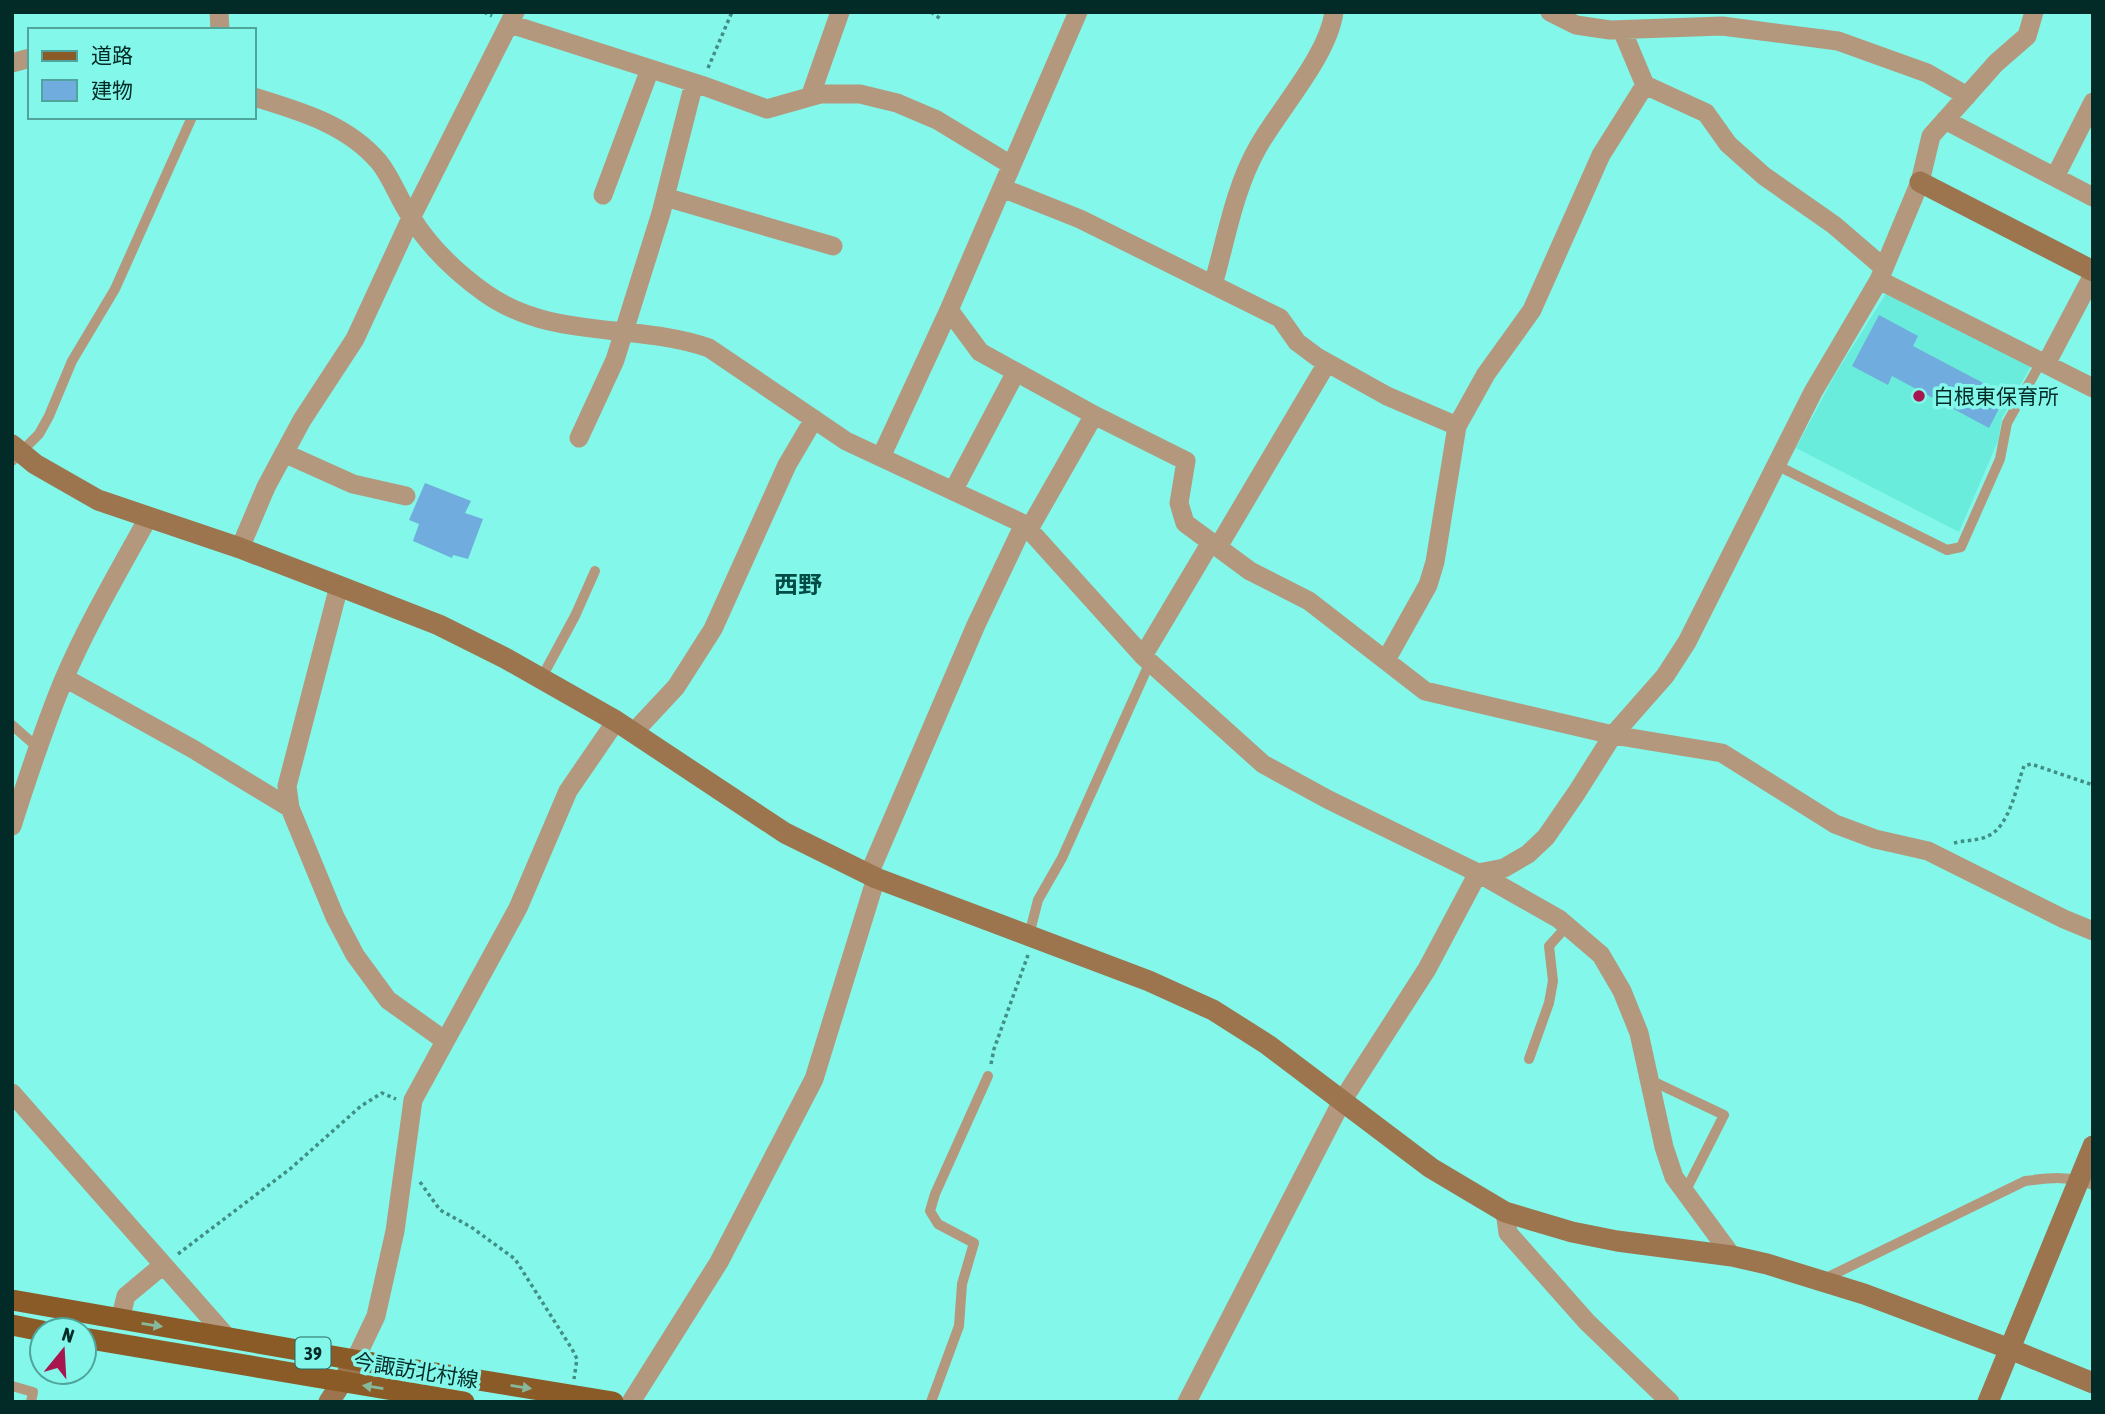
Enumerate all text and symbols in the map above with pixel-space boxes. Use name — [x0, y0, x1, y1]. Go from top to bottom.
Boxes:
legend — [28, 28, 256, 119]
text: 道路 — [91, 43, 133, 67]
text: 建物 — [91, 78, 133, 102]
place label: 白根東保育所 — [1933, 384, 2059, 408]
marker: 白根東保育所 — [1911, 388, 1927, 404]
district label: 西野 — [774, 571, 822, 598]
north arrow — [28, 1316, 98, 1386]
one-way arrow — [141, 1320, 163, 1331]
text: N — [60, 1323, 77, 1347]
road number: 39 — [296, 1338, 330, 1368]
street label: 今諏訪北村線 — [352, 1348, 480, 1392]
one-way arrow — [362, 1381, 384, 1392]
one-way arrow — [510, 1382, 532, 1393]

